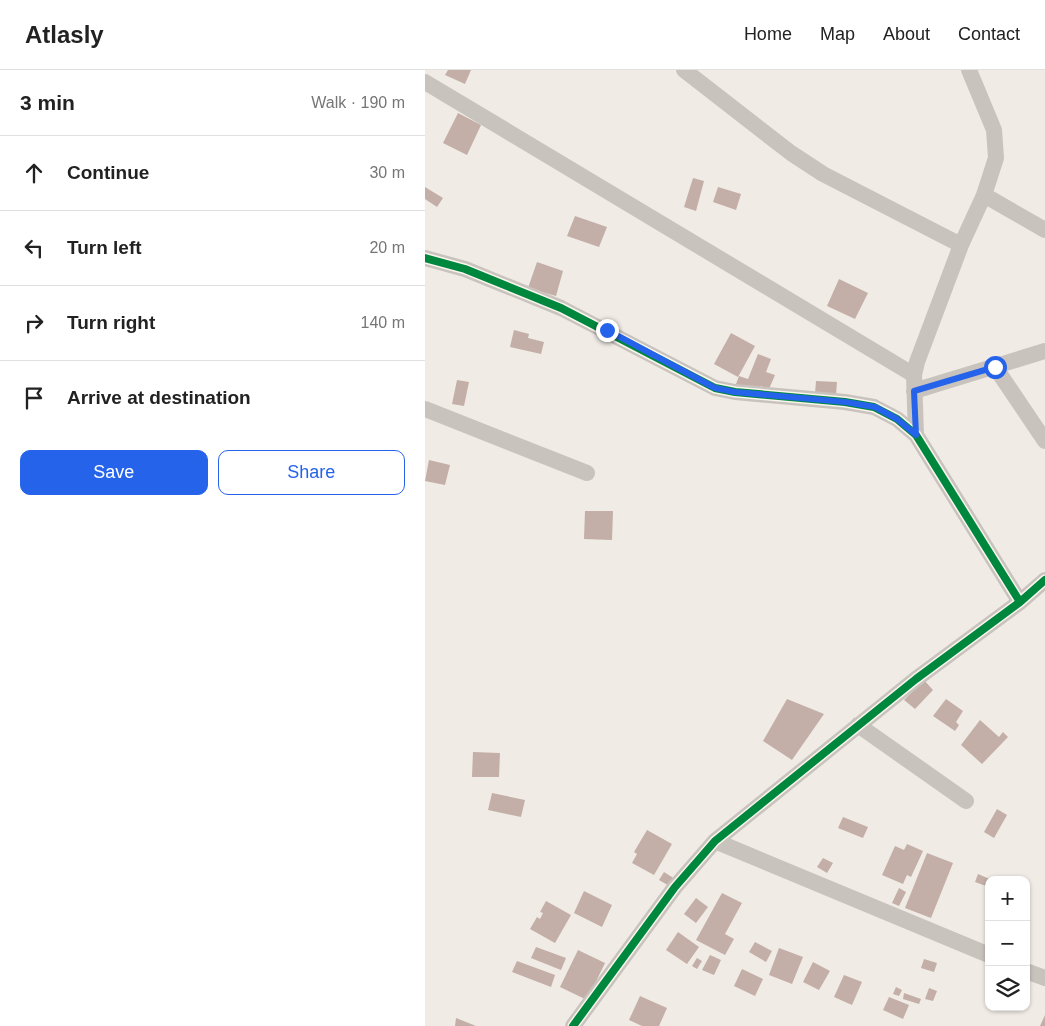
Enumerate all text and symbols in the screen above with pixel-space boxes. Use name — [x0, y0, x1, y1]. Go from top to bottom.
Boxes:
text: Atlasly — [25, 21, 104, 48]
text: Home — [744, 24, 792, 44]
text: Map — [820, 24, 855, 44]
text: About — [883, 24, 930, 44]
text: Contact — [958, 24, 1020, 44]
text: 3 min — [20, 91, 75, 114]
text: Walk · 190 m — [311, 94, 405, 111]
icon: ahead — [20, 159, 48, 187]
text: Continue — [67, 162, 149, 183]
text: 30 m — [369, 164, 405, 181]
icon: left — [20, 234, 48, 262]
text: Turn left — [67, 237, 142, 258]
text: 20 m — [369, 239, 405, 256]
icon: right — [20, 309, 48, 337]
text: Turn right — [67, 312, 155, 333]
text: 140 m — [361, 314, 405, 331]
route end — [596, 319, 619, 342]
route start — [984, 356, 1007, 379]
icon: arrive — [20, 384, 48, 412]
text: Arrive at destination — [67, 387, 251, 408]
button: Save — [20, 450, 208, 495]
button: Share — [218, 450, 405, 495]
map controls — [985, 876, 1030, 1011]
button: + — [985, 876, 1030, 921]
button: − — [985, 921, 1030, 966]
button: layers — [985, 966, 1030, 1011]

